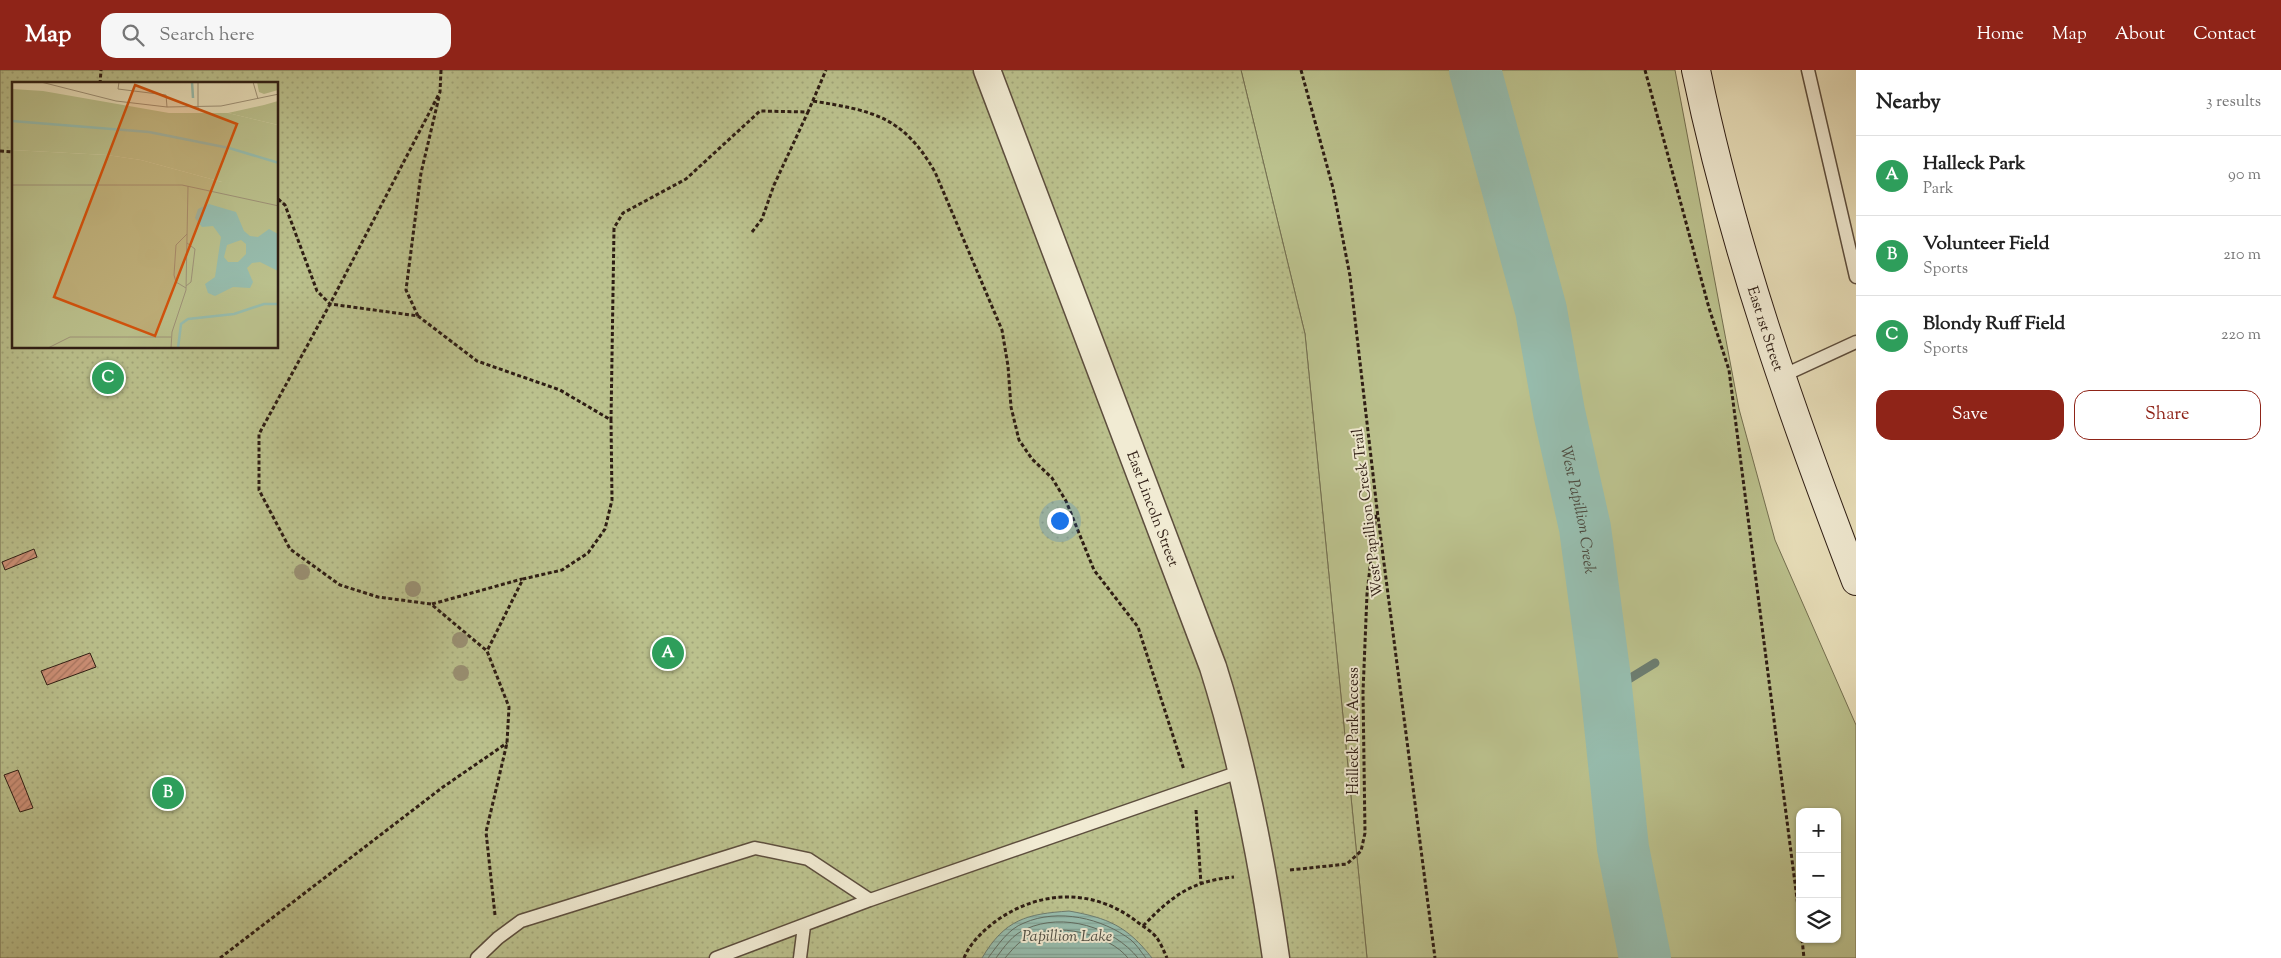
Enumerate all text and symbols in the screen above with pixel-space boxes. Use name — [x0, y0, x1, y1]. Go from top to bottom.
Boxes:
search box — [101, 13, 451, 58]
text: Map — [25, 18, 71, 52]
icon: search — [119, 21, 147, 49]
text: Search here — [159, 22, 255, 49]
text: Home — [1977, 22, 2024, 48]
text: Map — [2052, 22, 2087, 48]
text: About — [2115, 22, 2165, 48]
text: Contact — [2193, 22, 2256, 48]
inset map — [12, 82, 279, 349]
text: Nearby — [1876, 88, 1941, 118]
text: 3 results — [2206, 91, 2261, 114]
text: Halleck Park — [1923, 151, 2025, 178]
text: A — [1886, 164, 1899, 187]
text: 90 m — [2228, 164, 2261, 187]
text: Park — [1923, 178, 1954, 201]
text: Volunteer Field — [1923, 231, 2049, 258]
text: B — [1887, 244, 1897, 267]
text: 210 m — [2223, 244, 2261, 267]
text: Sports — [1923, 258, 1968, 281]
street label: East 1st Street — [1741, 284, 1788, 374]
text: Blondy Ruff Field — [1923, 311, 2065, 338]
text: C — [1886, 324, 1898, 347]
text: 220 m — [2221, 324, 2261, 347]
text: Sports — [1923, 338, 1968, 361]
pin: C — [92, 359, 124, 397]
button: Save — [1876, 390, 2064, 440]
button: Share — [2074, 390, 2261, 440]
street label: West Papillion Creek Trail — [1348, 427, 1389, 598]
water label: West Papillion Creek — [1553, 444, 1600, 575]
street label: East Lincoln Street — [1120, 448, 1183, 570]
your location — [1047, 508, 1073, 534]
pin: A — [652, 634, 684, 672]
street label: Halleck Park Access — [1344, 667, 1365, 795]
pin: B — [152, 774, 184, 812]
map controls — [1796, 808, 1841, 943]
button: + — [1796, 808, 1841, 853]
button: − — [1796, 853, 1841, 898]
button: layers — [1796, 898, 1841, 943]
water label: Papillion Lake — [1022, 926, 1112, 949]

